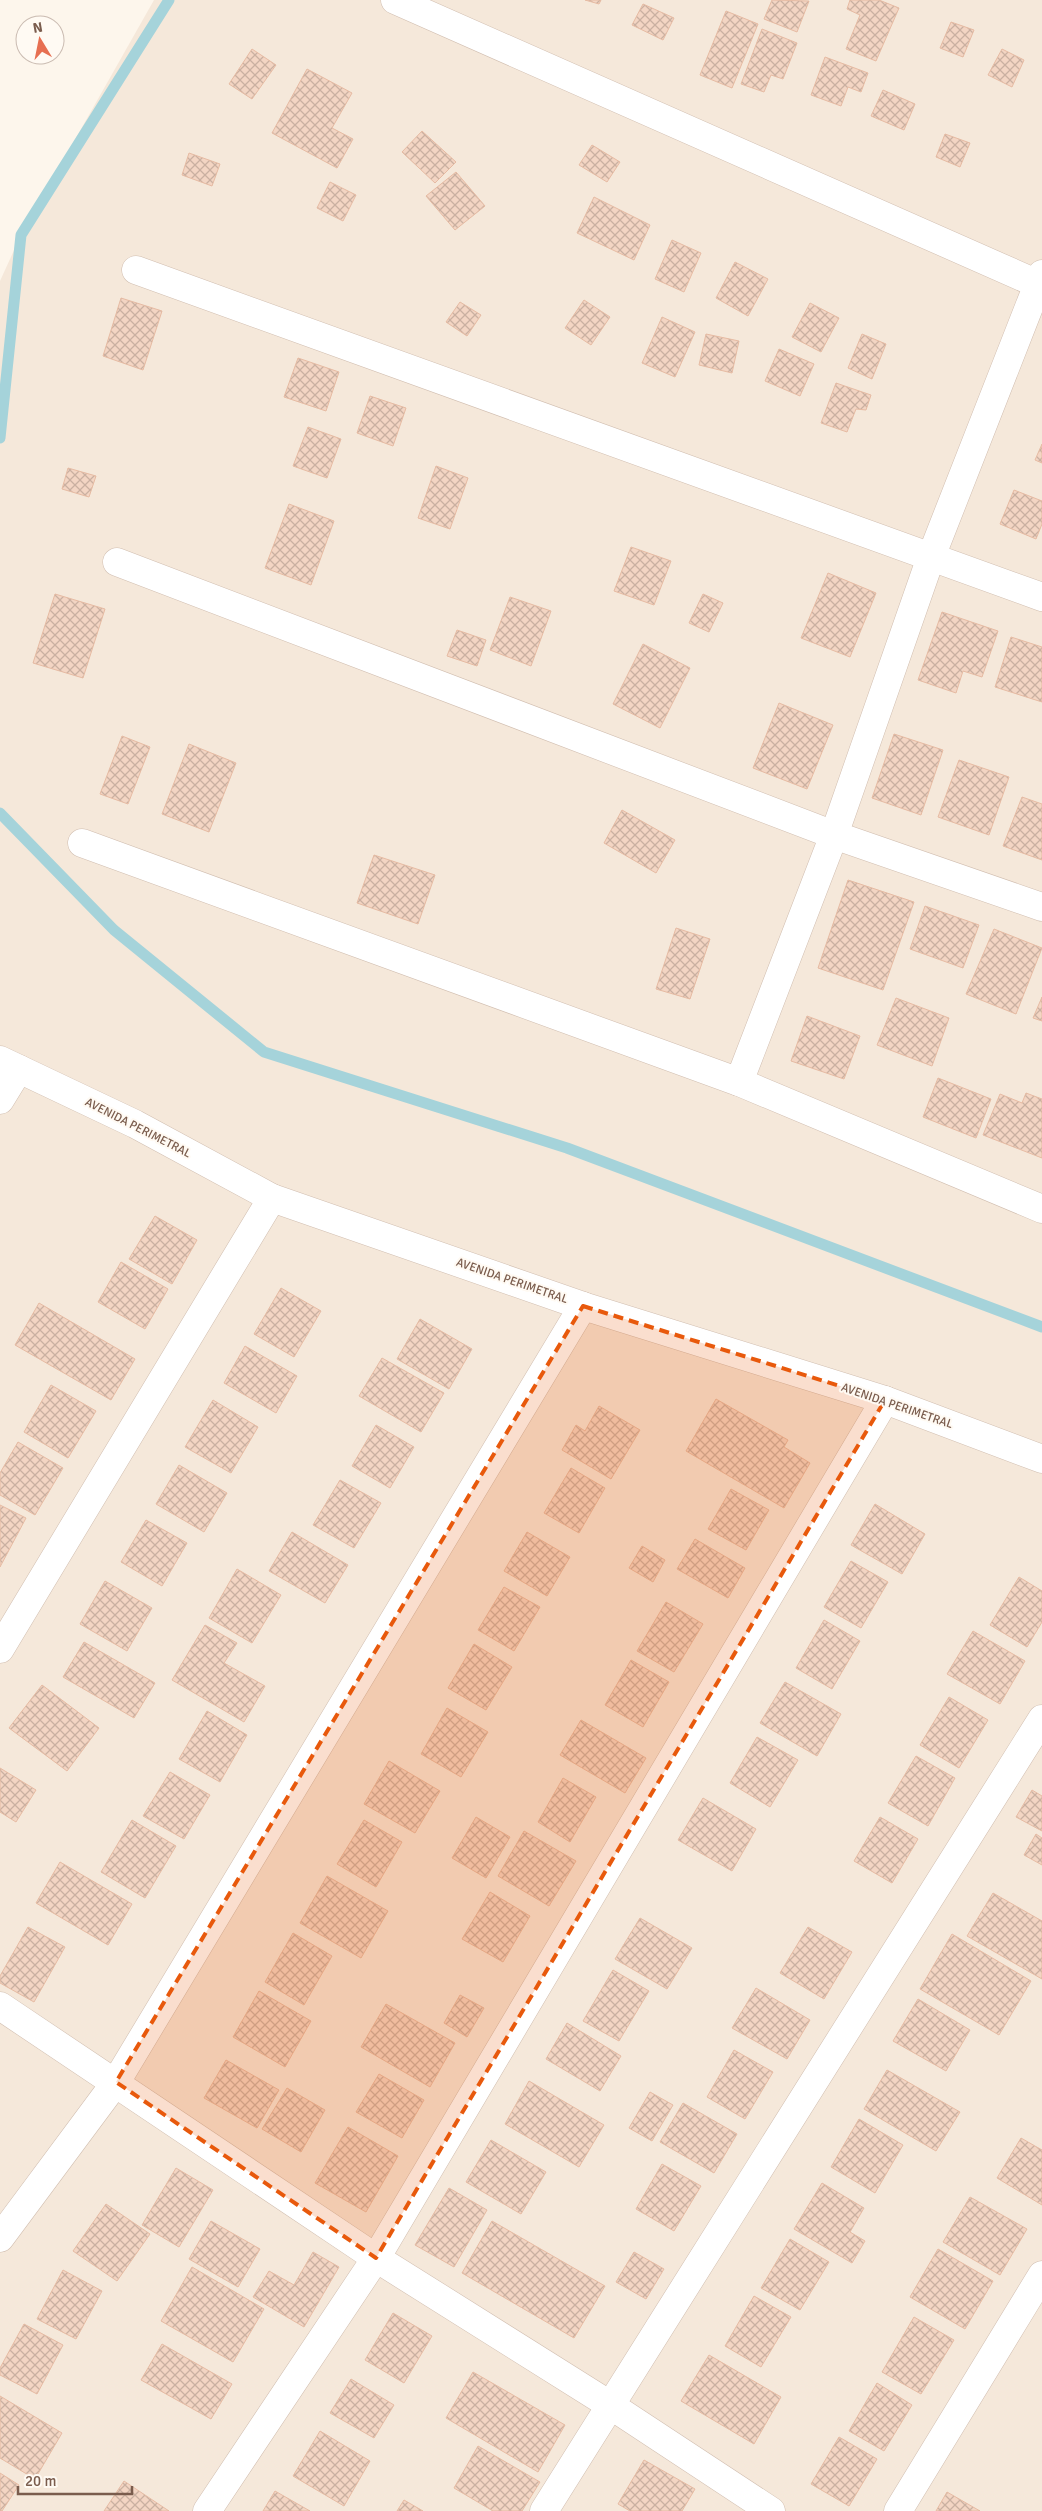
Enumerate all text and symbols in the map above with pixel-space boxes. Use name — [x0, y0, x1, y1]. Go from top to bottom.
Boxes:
north arrow — [15, 15, 65, 65]
text: N — [32, 18, 44, 37]
street label: AVENIDA PERIMETRAL — [82, 1095, 194, 1161]
street label: AVENIDA PERIMETRAL — [454, 1255, 570, 1307]
street label: AVENIDA PERIMETRAL — [839, 1380, 955, 1432]
scale bar — [18, 2464, 131, 2496]
text: 20 m — [25, 2472, 56, 2490]

